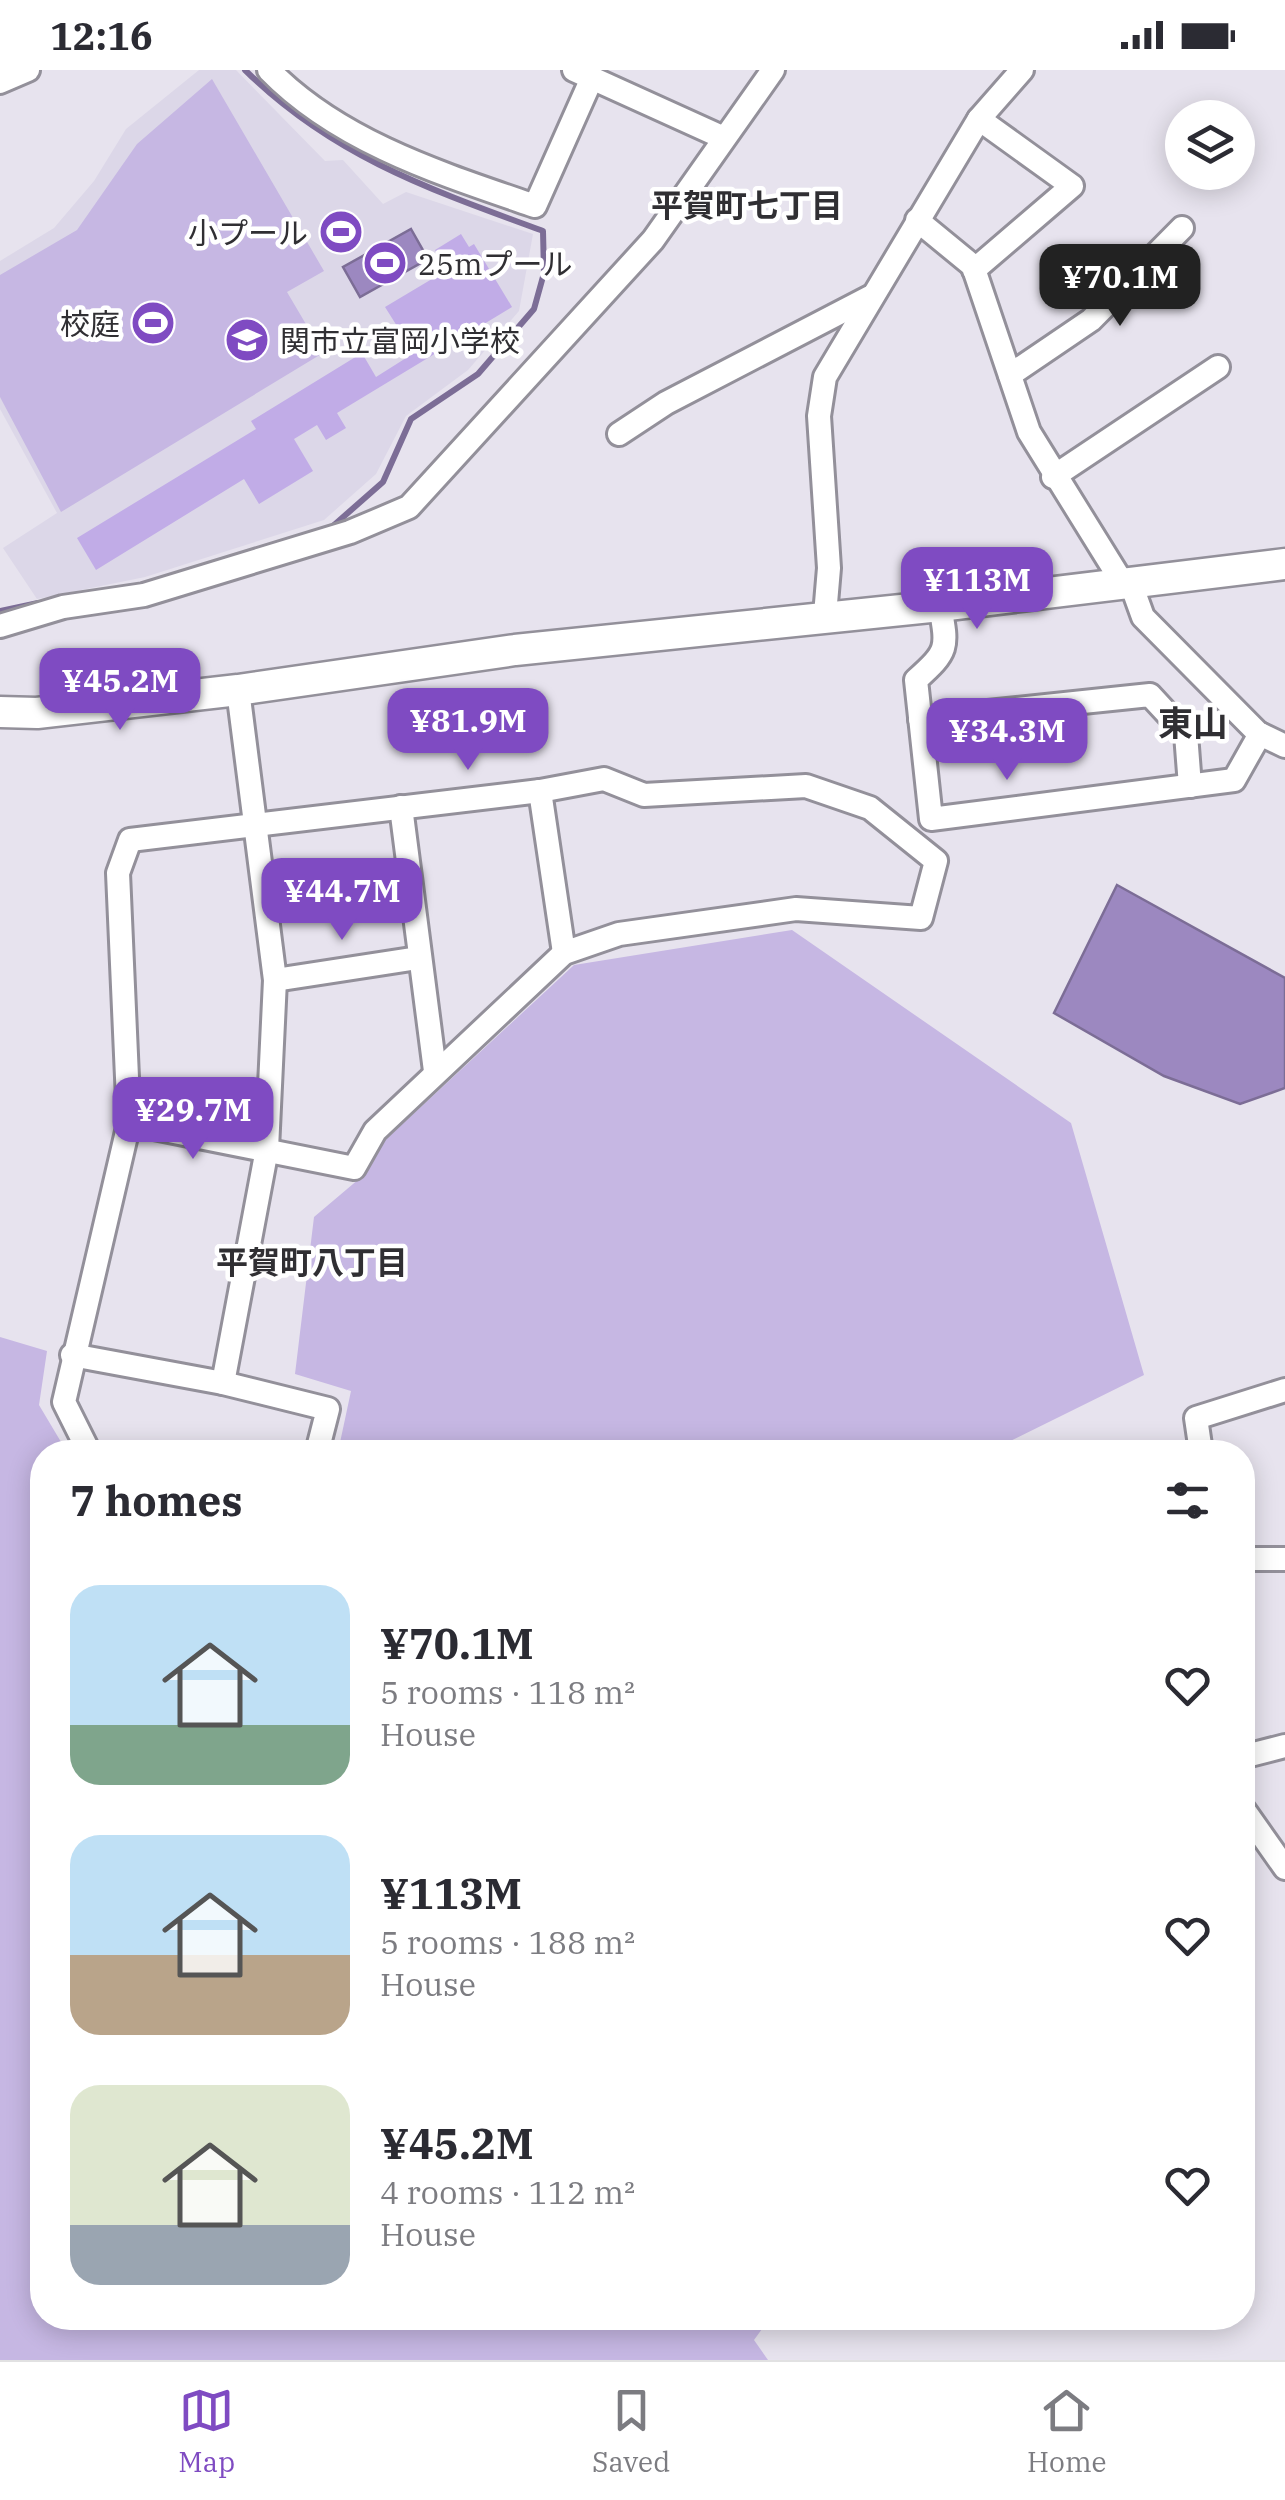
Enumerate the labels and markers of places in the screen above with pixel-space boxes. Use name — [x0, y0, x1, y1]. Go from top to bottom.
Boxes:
sports icon: 小プール — [318, 209, 364, 255]
place label: 小プール — [188, 213, 308, 252]
sports icon: 25mプール — [362, 240, 408, 286]
place label: 25mプール — [418, 244, 573, 283]
pin: ¥70.1M — [1039, 244, 1201, 329]
sports icon: 校庭 — [130, 300, 176, 346]
place label: 校庭 — [60, 304, 120, 343]
school or university icon: 関市立富岡小学校 — [224, 317, 270, 363]
place label: 関市立富岡小学校 — [280, 321, 520, 360]
pin: ¥113M — [907, 547, 1047, 632]
pin: ¥45.2M — [39, 648, 201, 733]
pin: ¥81.9M — [387, 688, 549, 773]
pin: ¥34.3M — [926, 698, 1088, 783]
pin: ¥44.7M — [261, 858, 423, 943]
pin: ¥29.7M — [112, 1077, 274, 1162]

